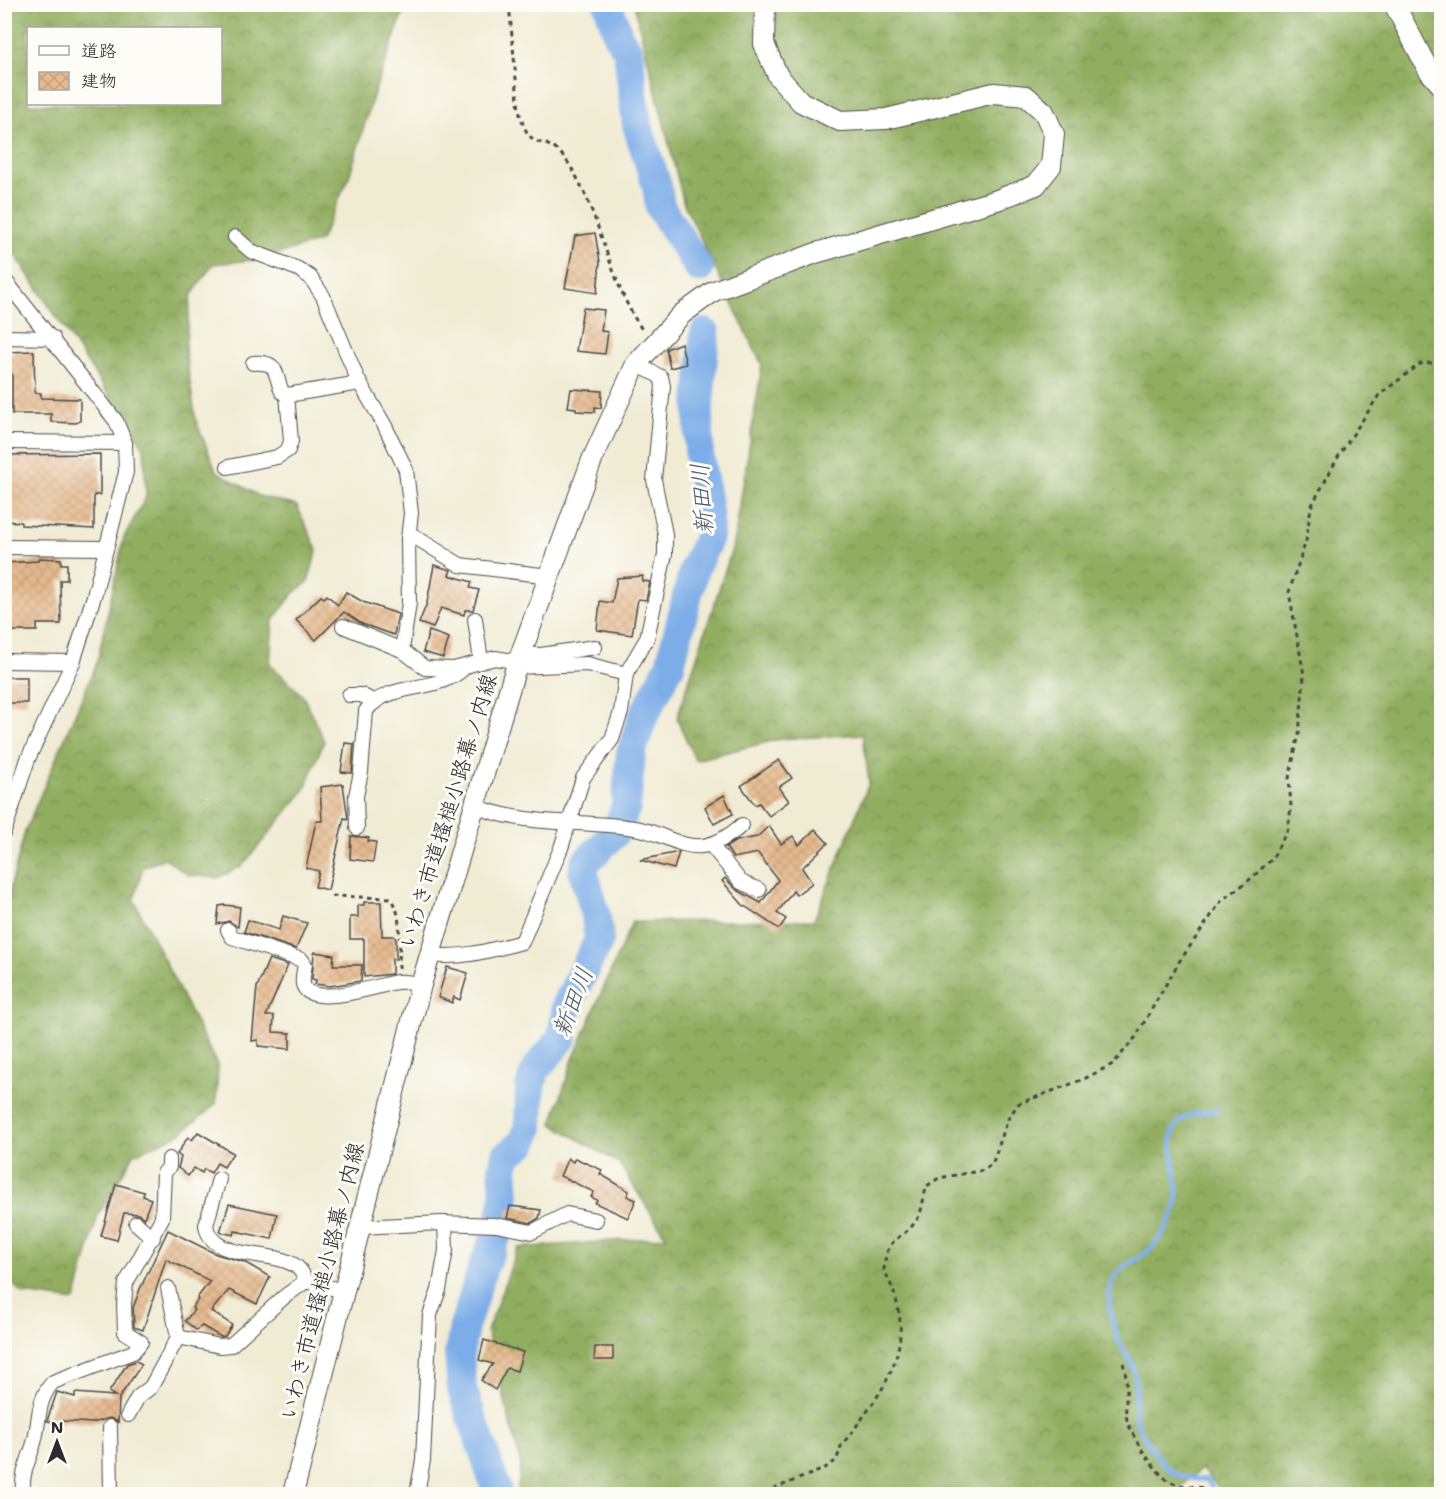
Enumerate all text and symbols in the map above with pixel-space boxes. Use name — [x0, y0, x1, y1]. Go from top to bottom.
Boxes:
legend — [27, 27, 222, 105]
text: 道路 — [81, 39, 117, 63]
text: 建物 — [81, 69, 117, 93]
water label: 新田川 — [684, 462, 720, 536]
street label: いわき市道搔槌小路幕ノ内線 — [392, 670, 504, 952]
water label: 新田川 — [545, 963, 601, 1041]
street label: いわき市道搔槌小路幕ノ内線 — [273, 1139, 371, 1423]
north arrow — [27, 1412, 87, 1472]
text: N — [51, 1417, 63, 1438]

